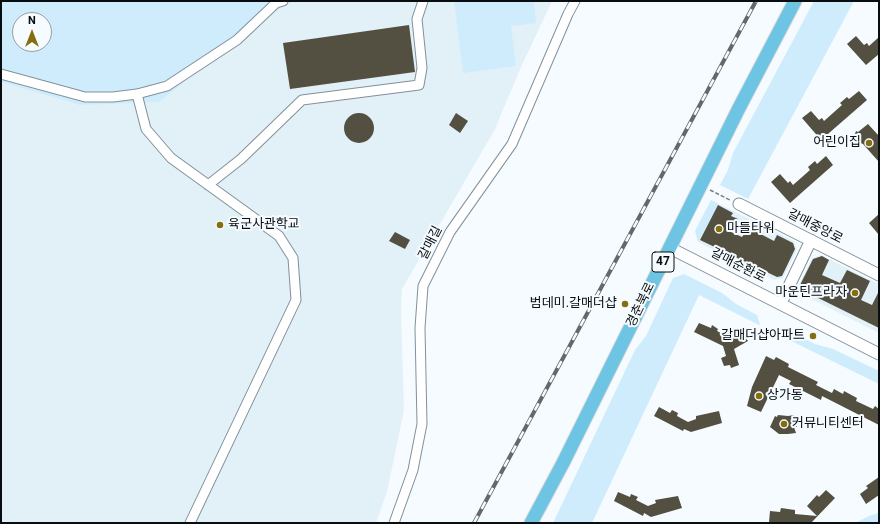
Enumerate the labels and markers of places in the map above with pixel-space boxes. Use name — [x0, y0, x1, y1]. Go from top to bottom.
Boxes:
place label: 어린이집 — [813, 135, 861, 151]
marker: 어린이집 — [864, 138, 874, 148]
place label: 육군사관학교 — [228, 217, 300, 233]
marker: 육군사관학교 — [215, 220, 225, 230]
place label: 마들타워 — [727, 221, 775, 237]
marker: 마들타워 — [714, 224, 724, 234]
place label: 마운틴프라자 — [775, 285, 847, 301]
marker: 마운틴프라자 — [850, 288, 860, 298]
place label: 범데미.갈매더샵 — [530, 296, 617, 312]
marker: 범데미.갈매더샵 — [620, 299, 630, 309]
place label: 갈매더샵아파트 — [721, 328, 805, 344]
marker: 갈매더샵아파트 — [808, 331, 818, 341]
place label: 상가동 — [767, 388, 803, 404]
marker: 상가동 — [754, 391, 764, 401]
place label: 커뮤니티센터 — [792, 416, 864, 432]
marker: 커뮤니티센터 — [779, 419, 789, 429]

